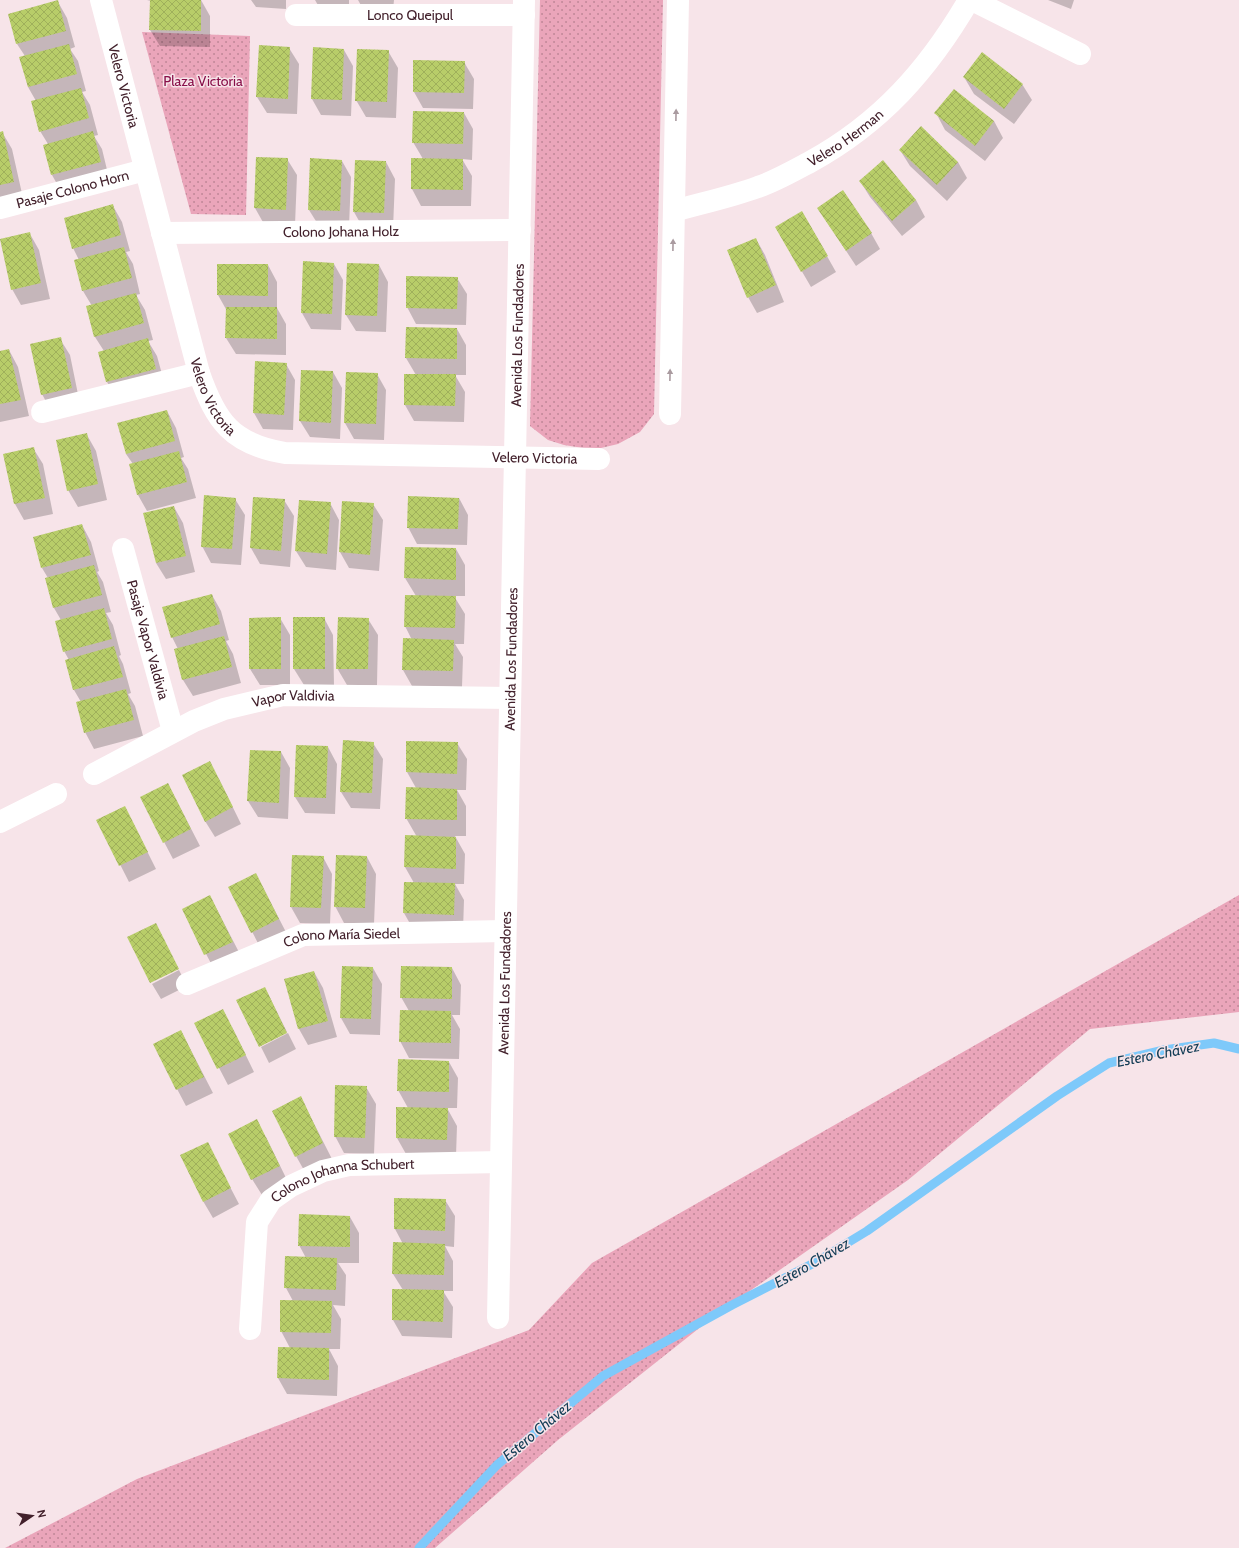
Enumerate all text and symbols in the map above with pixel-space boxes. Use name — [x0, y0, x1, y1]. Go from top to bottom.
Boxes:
street label: Lonco Queipul — [367, 6, 454, 24]
street label: Velero Victoria — [104, 42, 143, 130]
park label: Plaza Victoria — [163, 72, 243, 90]
street label: Velero Herman — [804, 105, 887, 171]
one-way arrow — [673, 108, 679, 121]
street label: Pasaje Colono Horn — [14, 166, 131, 212]
street label: Colono Johana Holz — [283, 222, 400, 241]
one-way arrow — [670, 238, 676, 251]
street label: Avenida Los Fundadores — [507, 263, 528, 407]
street label: Velero Victoria — [186, 356, 240, 440]
one-way arrow — [667, 369, 674, 381]
street label: Velero Victoria — [492, 448, 578, 468]
street label: Pasaje Vapor Valdivia — [123, 578, 173, 702]
street label: Avenida Los Fundadores — [501, 587, 521, 731]
street label: Vapor Valdivia — [250, 686, 335, 711]
street label: Avenida Los Fundadores — [494, 911, 515, 1055]
street label: Colono María Siedel — [280, 924, 401, 951]
water label: Estero Chávez — [1115, 1037, 1202, 1071]
street label: Colono Johanna Schubert — [267, 1155, 415, 1206]
water label: Estero Chávez — [771, 1234, 853, 1292]
water label: Estero Chávez — [499, 1397, 575, 1465]
north arrow — [12, 1496, 52, 1536]
text: N — [34, 1508, 49, 1519]

